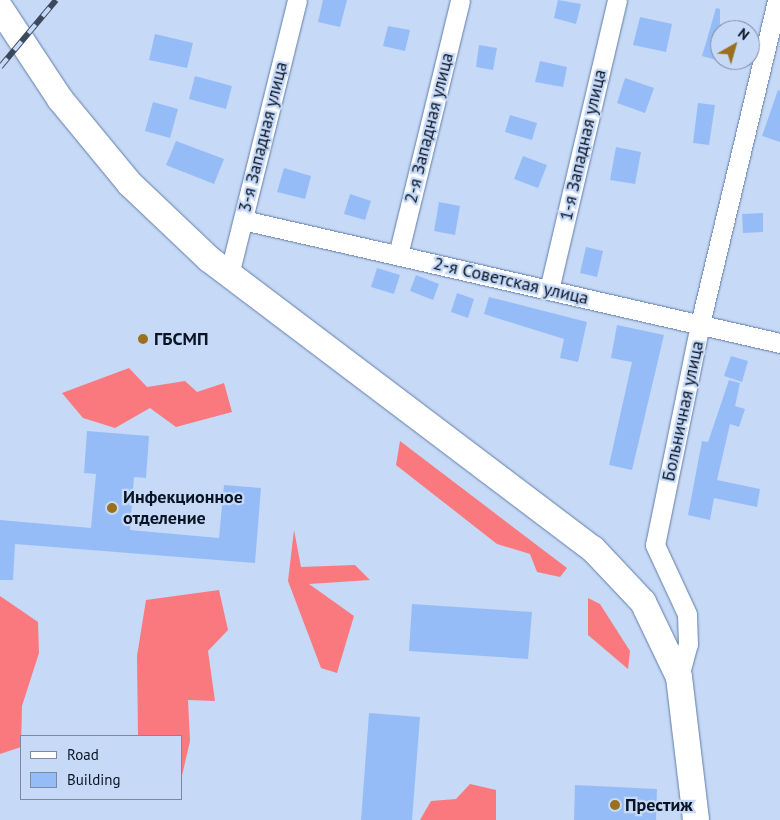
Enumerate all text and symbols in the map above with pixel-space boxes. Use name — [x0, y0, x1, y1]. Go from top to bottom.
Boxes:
north arrow — [710, 20, 760, 70]
text: N — [734, 24, 753, 44]
street label: 2-я Западная улица — [400, 50, 458, 206]
street label: 3-я Западная улица — [234, 59, 292, 215]
street label: 1-я Западная улица — [555, 67, 611, 223]
street label: 2-я Советская улица — [431, 253, 591, 309]
place label: ГБСМП — [154, 328, 208, 350]
marker: ГБСМП — [136, 332, 150, 346]
street label: Больничная улица — [658, 339, 708, 483]
place label: Инфекционное отделение — [123, 487, 243, 530]
marker: Инфекционное отделение — [105, 501, 119, 515]
legend — [20, 735, 182, 800]
text: Road — [67, 745, 99, 764]
text: Building — [67, 770, 121, 789]
place label: Престиж — [625, 794, 693, 816]
marker: Престиж — [609, 799, 621, 811]

